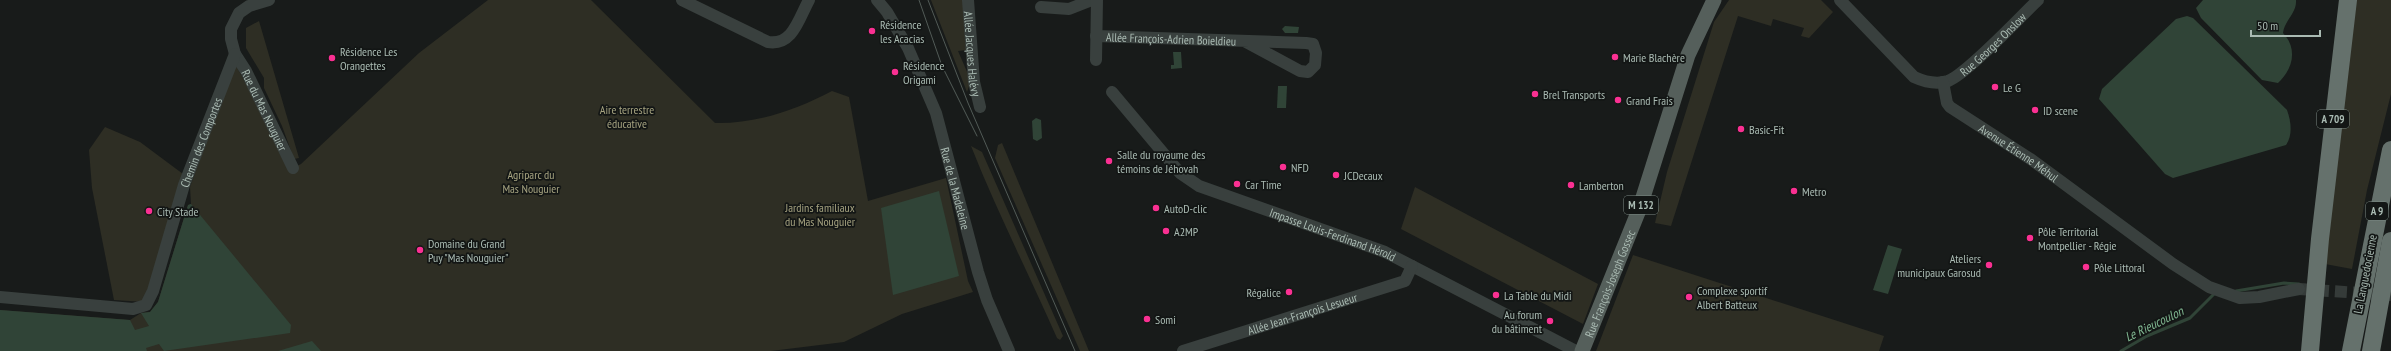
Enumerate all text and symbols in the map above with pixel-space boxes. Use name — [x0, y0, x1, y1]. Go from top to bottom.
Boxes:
street label: Rue Georges Onslow — [1956, 8, 2029, 79]
street label: Allée Jacques Halévy — [961, 11, 985, 98]
scale bar — [2251, 12, 2320, 38]
place label: Résidence les Acacias — [880, 17, 924, 46]
text: 50 m — [2257, 18, 2278, 33]
marker: Résidence les Acacias — [867, 26, 877, 36]
street label: Allée François-Adrien Boieldieu — [1106, 29, 1236, 48]
place label: Résidence Les Orangettes — [340, 44, 397, 73]
place label: Marie Blachère — [1623, 50, 1685, 65]
marker: Marie Blachère — [1610, 52, 1620, 62]
marker: Résidence Les Orangettes — [327, 53, 337, 63]
place label: Résidence Origami — [903, 58, 944, 87]
street label: Rue du Mas Nouguier — [239, 67, 291, 154]
marker: Résidence Origami — [890, 67, 900, 77]
place label: Le G — [2003, 80, 2021, 95]
marker: Le G — [1990, 82, 2000, 92]
place label: Brel Transports — [1543, 87, 1605, 102]
marker: Brel Transports — [1530, 89, 1540, 99]
place label: Grand Frais — [1626, 93, 1673, 108]
street label: Chemin des Comportes — [176, 95, 225, 189]
marker: Grand Frais — [1613, 95, 1623, 105]
park label: Aire terrestre éducative — [600, 102, 654, 131]
place label: ID scene — [2043, 103, 2078, 118]
marker: ID scene — [2030, 105, 2040, 115]
road number: A 709 — [2317, 110, 2349, 128]
street label: Avenue Étienne Méhul — [1976, 120, 2062, 185]
place label: Basic-Fit — [1749, 122, 1785, 137]
marker: Basic-Fit — [1736, 124, 1746, 134]
street label: Rue de la Madeleine — [938, 146, 974, 231]
place label: Salle du royaume des témoins de Jéhovah — [1117, 147, 1205, 176]
marker: Salle du royaume des témoins de Jéhovah — [1104, 156, 1114, 166]
place label: NFD — [1291, 160, 1309, 175]
marker: NFD — [1278, 162, 1288, 172]
park label: Agriparc du Mas Nouguier — [502, 167, 560, 196]
place label: JCDecaux — [1343, 168, 1383, 183]
marker: JCDecaux — [1331, 170, 1341, 180]
place label: Car Time — [1245, 177, 1281, 192]
place label: Lamberton — [1579, 178, 1624, 193]
marker: Car Time — [1232, 179, 1242, 189]
marker: Lamberton — [1566, 180, 1576, 190]
place label: Metro — [1802, 184, 1826, 199]
marker: Metro — [1789, 186, 1799, 196]
road number: M 132 — [1624, 196, 1658, 214]
park label: Jardins familiaux du Mas Nouguier — [784, 200, 856, 229]
place label: AutoD-clic — [1164, 201, 1208, 216]
road number: A 9 — [2366, 202, 2388, 220]
marker: AutoD-clic — [1151, 203, 1161, 213]
place label: City Stade — [157, 204, 198, 219]
street label: Impasse Louis-Ferdinand Hérold — [1268, 204, 1399, 264]
marker: City Stade — [144, 206, 154, 216]
place label: A2MP — [1174, 224, 1199, 239]
place label: Pôle Territorial Montpellier - Régie — [2038, 224, 2117, 253]
marker: A2MP — [1161, 226, 1171, 236]
street label: Rue François-Joseph Gossec — [1581, 227, 1638, 339]
marker: Pôle Territorial Montpellier - Régie — [2025, 233, 2035, 243]
street label: La Languedocienne — [2350, 233, 2380, 315]
place label: Domaine du Grand Puy "Mas Nouguier" — [428, 236, 508, 265]
marker: Domaine du Grand Puy "Mas Nouguier" — [415, 245, 425, 255]
place label: Ateliers municipaux Garosud — [1897, 251, 1981, 280]
marker: Ateliers municipaux Garosud — [1984, 260, 1994, 270]
place label: Pôle Littoral — [2094, 260, 2145, 275]
marker: Pôle Littoral — [2081, 262, 2091, 272]
place label: Complexe sportif Albert Batteux — [1697, 283, 1768, 312]
place label: Régalice — [1246, 285, 1281, 300]
marker: Régalice — [1284, 287, 1294, 297]
place label: La Table du Midi — [1504, 288, 1572, 303]
street label: Allée Jean-François Lesueur — [1246, 289, 1360, 338]
marker: La Table du Midi — [1491, 290, 1501, 300]
marker: Complexe sportif Albert Batteux — [1684, 292, 1694, 302]
water label: Le Rieucoulon — [2122, 302, 2187, 345]
place label: Au forum du bâtiment — [1492, 307, 1543, 336]
place label: Somi — [1155, 312, 1176, 327]
marker: Somi — [1142, 314, 1152, 324]
marker: Au forum du bâtiment — [1545, 316, 1555, 326]

